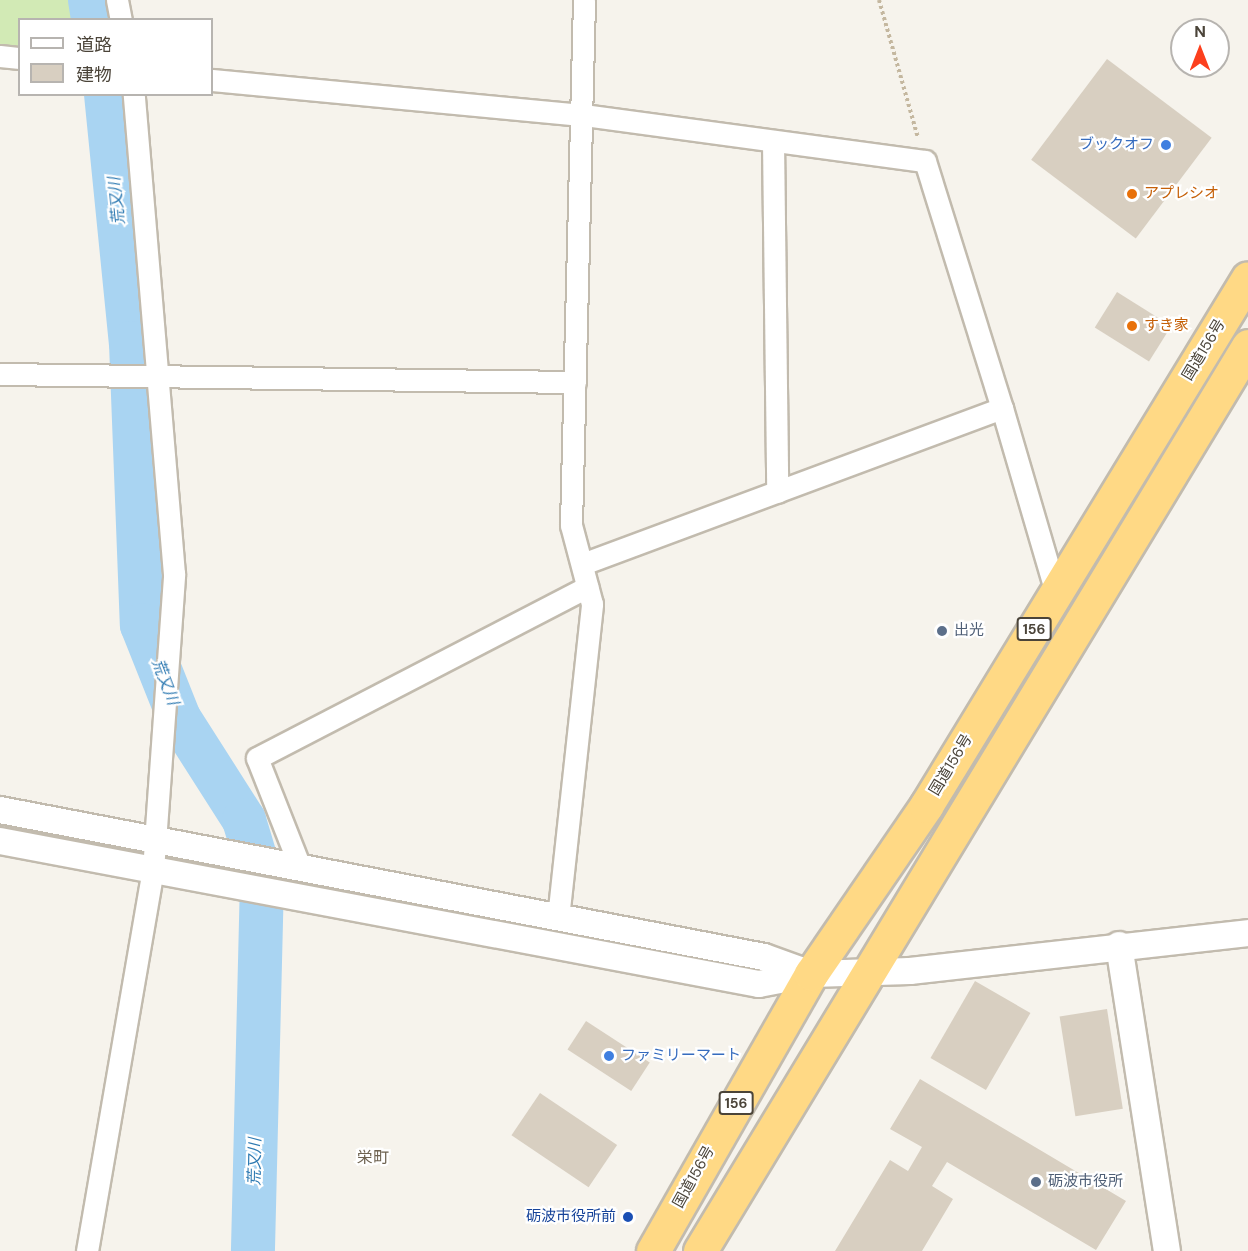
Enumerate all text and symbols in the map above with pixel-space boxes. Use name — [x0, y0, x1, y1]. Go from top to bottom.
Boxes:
legend — [18, 18, 213, 96]
north arrow — [1170, 18, 1230, 78]
text: N — [1194, 21, 1206, 42]
text: 道路 — [76, 33, 112, 57]
text: 建物 — [76, 63, 112, 87]
place label: ブックオフ — [1079, 136, 1154, 154]
marker: ブックオフ — [1159, 138, 1173, 152]
water label: 荒又川 — [105, 176, 129, 226]
place label: アプレシオ — [1144, 185, 1219, 203]
marker: アプレシオ — [1125, 187, 1139, 201]
street label: 国道156号 — [1179, 316, 1229, 384]
place label: すき家 — [1144, 317, 1189, 335]
marker: すき家 — [1125, 319, 1139, 333]
road number: 156 — [1016, 618, 1052, 640]
place label: 出光 — [954, 622, 984, 640]
marker: 出光 — [935, 624, 949, 638]
water label: 荒又川 — [147, 656, 183, 708]
street label: 国道156号 — [926, 731, 976, 799]
place label: ファミリーマート — [621, 1047, 741, 1065]
marker: ファミリーマート — [602, 1049, 616, 1063]
road number: 156 — [718, 1092, 754, 1114]
water label: 荒又川 — [245, 1138, 265, 1186]
street label: 国道156号 — [670, 1143, 718, 1211]
district label: 栄町 — [357, 1148, 389, 1168]
place label: 砺波市役所 — [1048, 1173, 1123, 1191]
marker: 砺波市役所 — [1029, 1175, 1043, 1189]
place label: 砺波市役所前 — [526, 1208, 616, 1226]
marker: 砺波市役所前 — [621, 1210, 635, 1224]

